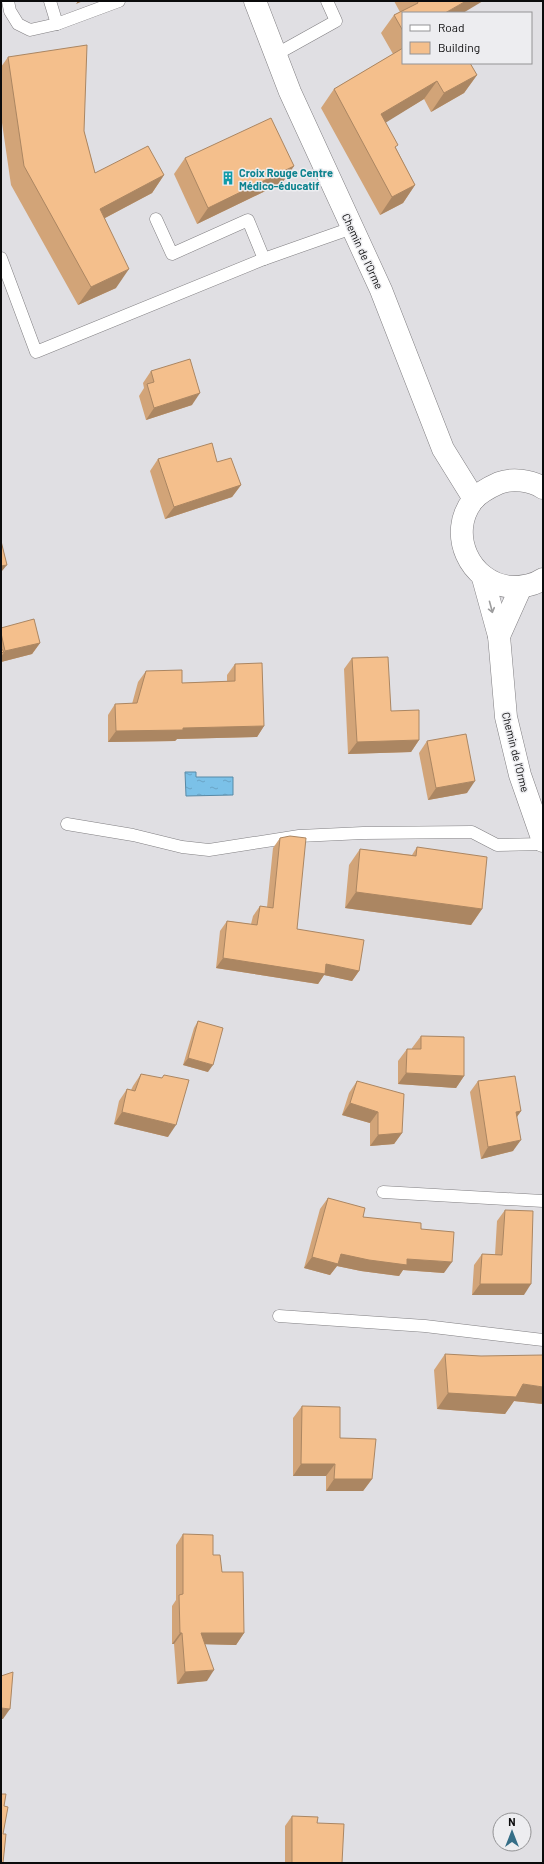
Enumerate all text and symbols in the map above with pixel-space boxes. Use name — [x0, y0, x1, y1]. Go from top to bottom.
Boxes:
legend — [402, 12, 532, 64]
text: Road — [438, 20, 465, 34]
text: Building — [438, 40, 480, 54]
place label: Croix Rouge Centre Médico-éducatif — [239, 166, 333, 192]
building icon: Croix Rouge Centre Médico-éducatif — [220, 170, 236, 186]
street label: Chemin de l'Orme — [340, 211, 386, 291]
one-way arrow — [488, 600, 495, 613]
street label: Chemin de l'Orme — [500, 711, 532, 794]
north arrow — [492, 1812, 532, 1852]
text: N — [508, 1815, 516, 1828]

